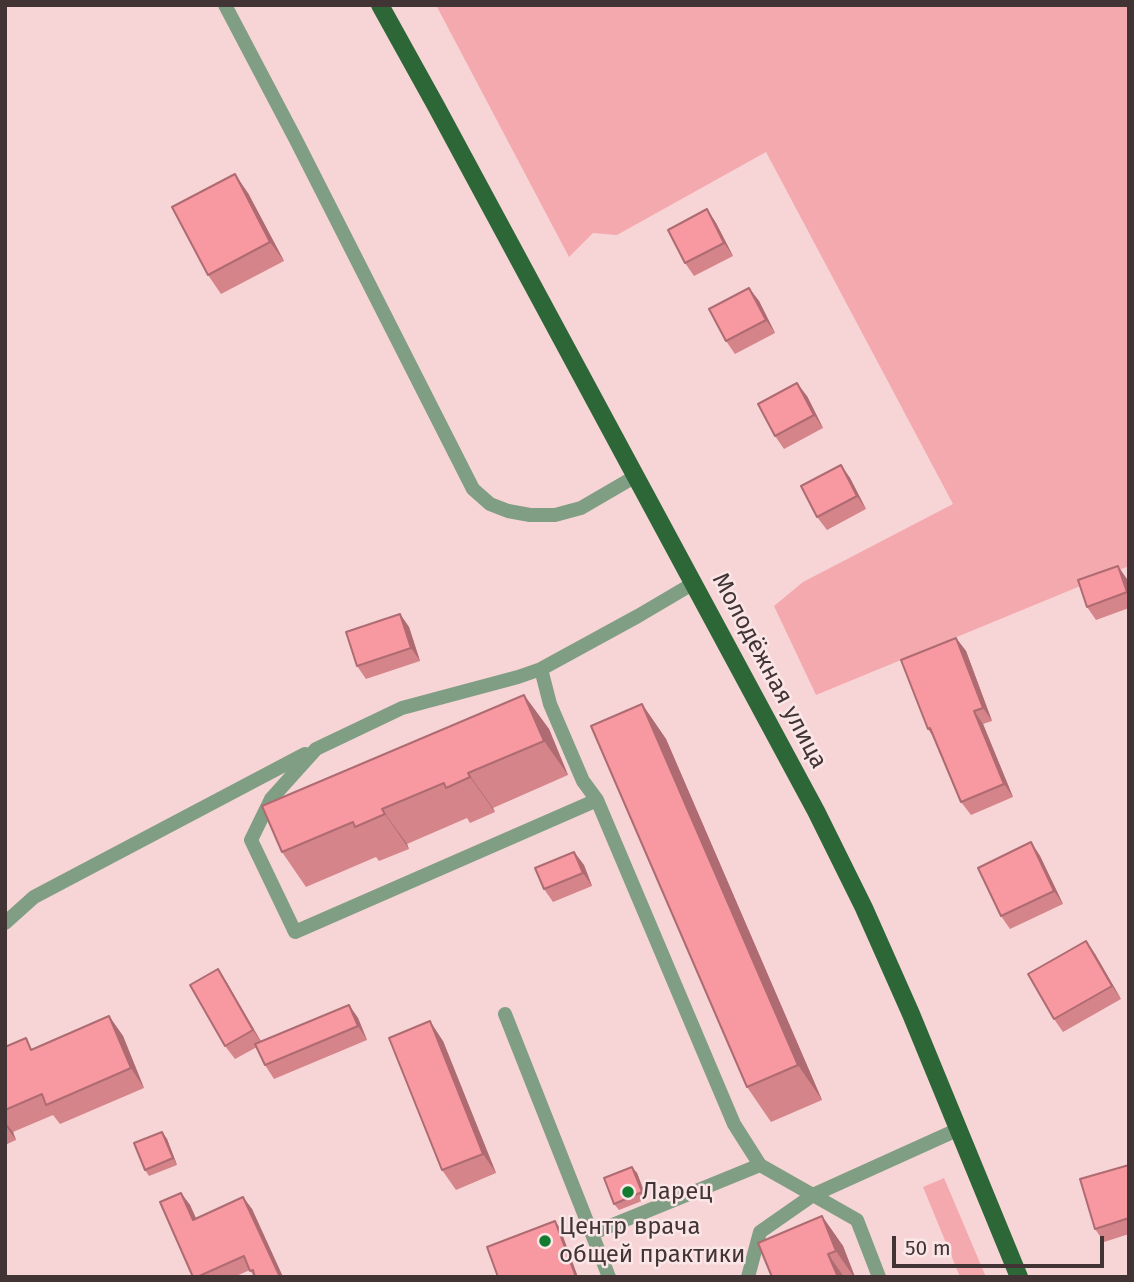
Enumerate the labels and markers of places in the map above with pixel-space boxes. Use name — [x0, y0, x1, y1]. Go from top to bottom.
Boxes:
place label: Ларец — [642, 1178, 712, 1206]
marker: Ларец — [620, 1184, 636, 1200]
place label: Центр врача общей практики — [559, 1213, 745, 1269]
marker: Центр врача общей практики — [537, 1233, 553, 1249]

